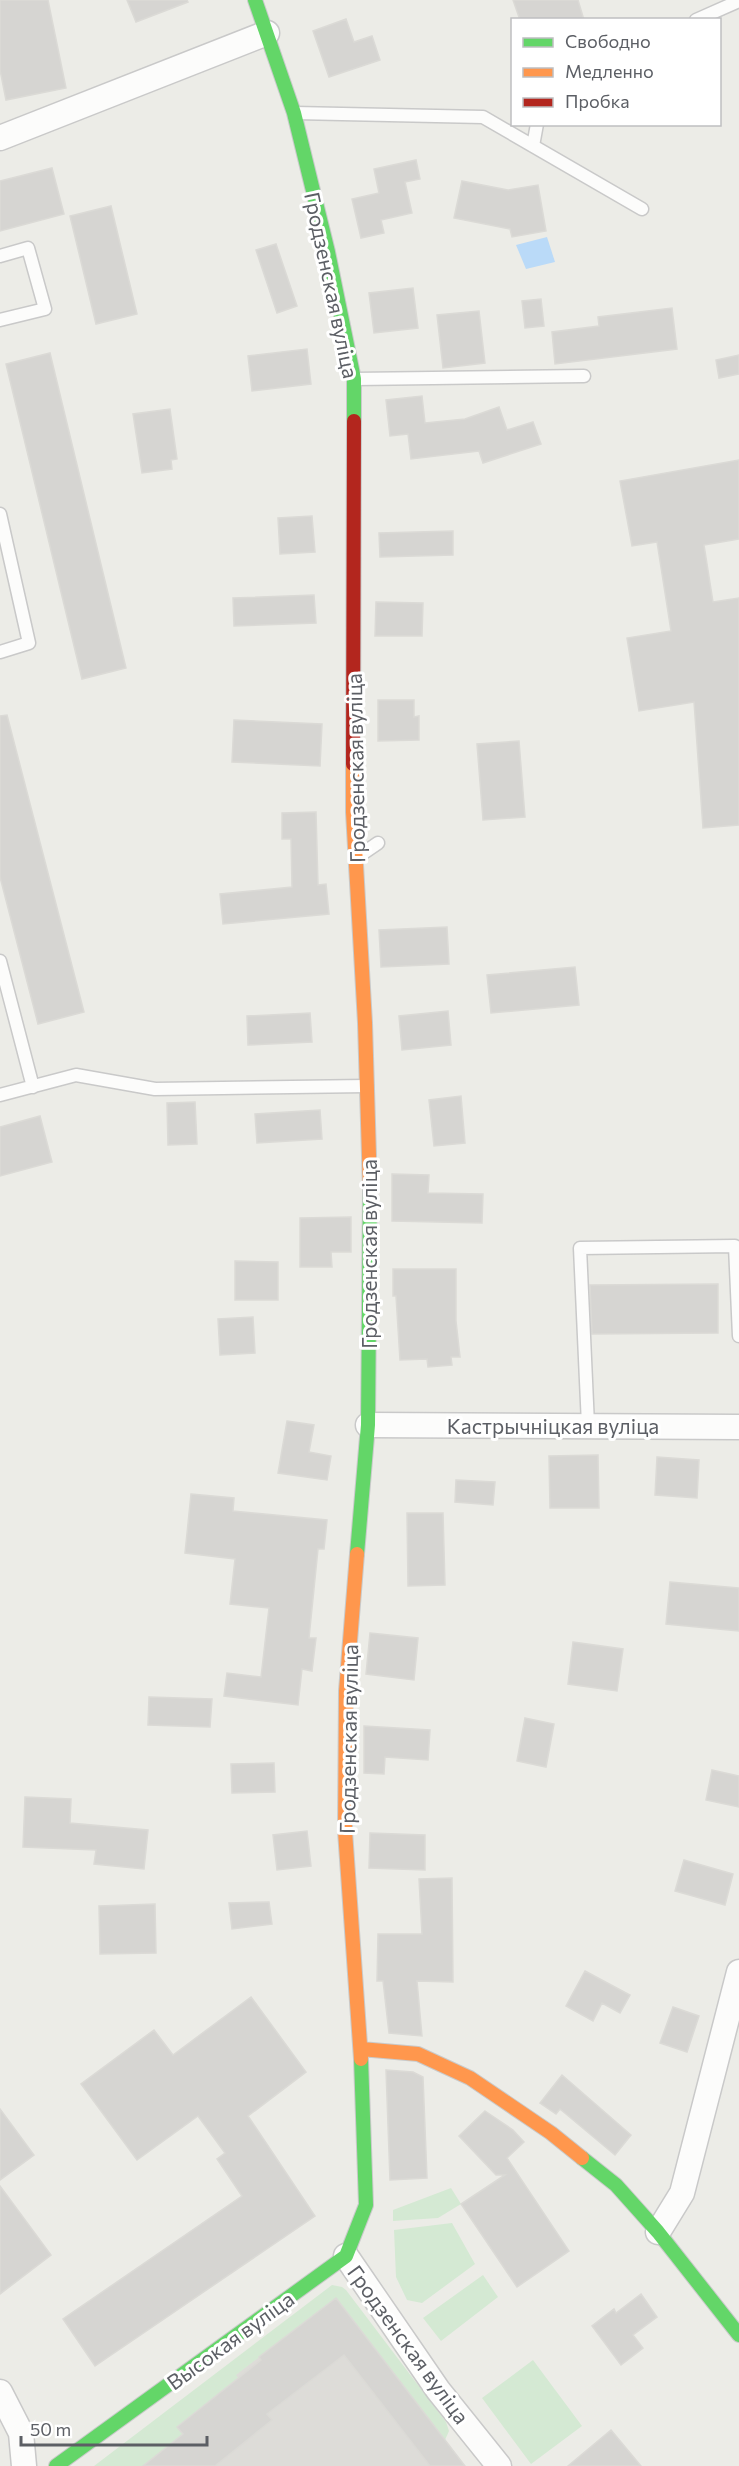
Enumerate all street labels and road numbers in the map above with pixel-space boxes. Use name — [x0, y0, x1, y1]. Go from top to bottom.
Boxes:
street label: Гродзенская вуліца — [300, 190, 364, 380]
street label: Гродзенская вуліца — [341, 673, 369, 863]
street label: Гродзенская вуліца — [356, 1159, 381, 1349]
street label: Кастрычніцкая вуліца — [447, 1413, 659, 1438]
street label: Гродзенская вуліца — [334, 1644, 362, 1834]
street label: Гродзенская вуліца — [343, 2260, 475, 2428]
street label: Высокая вуліца — [162, 2286, 298, 2394]

